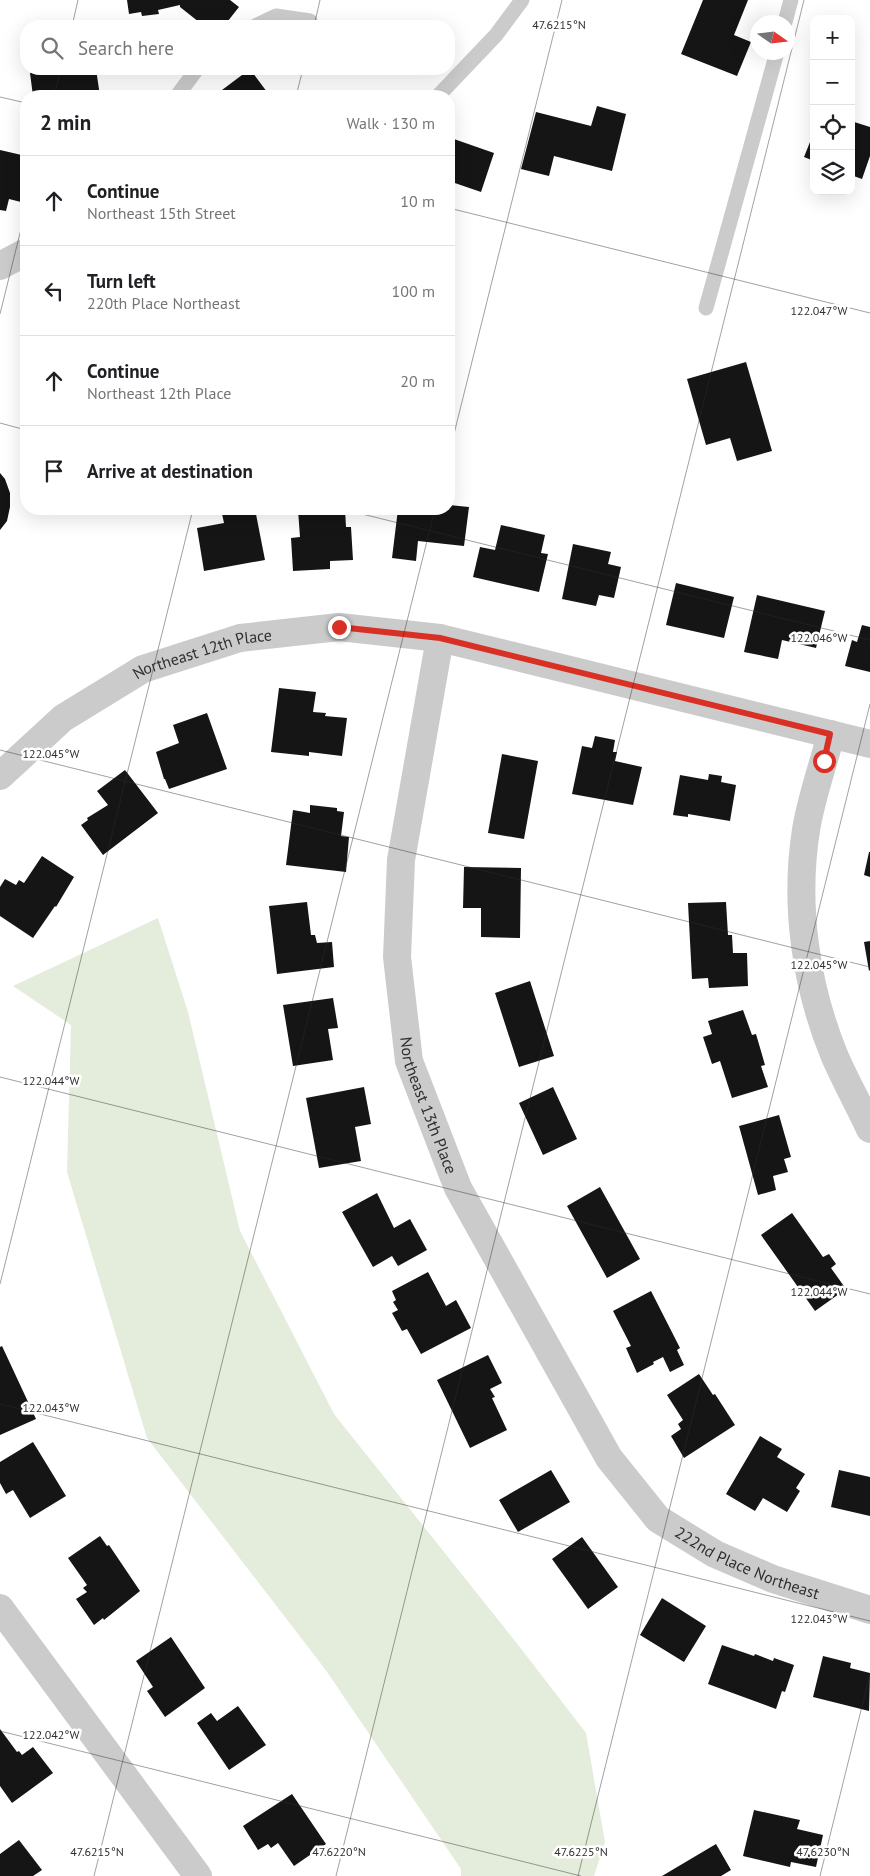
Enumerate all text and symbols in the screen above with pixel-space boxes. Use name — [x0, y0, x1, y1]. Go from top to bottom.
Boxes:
north arrow — [750, 15, 795, 60]
map controls — [810, 15, 855, 195]
button: + — [810, 15, 855, 60]
text: 47.6215°N — [532, 17, 586, 32]
search box — [20, 20, 455, 75]
icon: search — [38, 34, 66, 62]
text: Search here — [78, 36, 174, 60]
button: − — [810, 60, 855, 105]
button: locate — [810, 105, 855, 150]
text: 2 min — [40, 109, 91, 136]
text: Walk · 130 m — [346, 113, 435, 133]
button: layers — [810, 150, 855, 195]
text: Continue — [87, 179, 159, 203]
icon: ahead — [40, 187, 68, 215]
text: 10 m — [400, 191, 435, 211]
text: Northeast 15th Street — [87, 203, 236, 223]
text: Turn left — [87, 269, 156, 293]
icon: left — [40, 277, 68, 305]
text: 100 m — [392, 281, 435, 301]
text: 220th Place Northeast — [87, 293, 240, 313]
text: 122.047°W — [791, 303, 847, 318]
text: Continue — [87, 359, 159, 383]
icon: ahead — [40, 367, 68, 395]
text: 20 m — [400, 371, 435, 391]
text: Northeast 12th Place — [87, 383, 231, 403]
icon: arrive — [40, 457, 68, 485]
text: Arrive at destination — [87, 459, 253, 483]
route end — [328, 616, 351, 639]
street label: Northeast 12th Place — [129, 625, 273, 683]
text: 122.046°W — [791, 630, 847, 645]
text: 122.045°W — [23, 746, 79, 761]
route start — [813, 750, 836, 773]
text: 122.045°W — [791, 957, 847, 972]
street label: Northeast 13th Place — [396, 1036, 462, 1177]
text: 122.044°W — [23, 1073, 79, 1088]
text: 122.044°W — [791, 1284, 847, 1299]
text: 122.043°W — [23, 1400, 79, 1415]
street label: 222nd Place Northeast — [671, 1522, 823, 1603]
text: 122.043°W — [791, 1611, 847, 1626]
text: 122.042°W — [23, 1727, 79, 1742]
text: 47.6215°N — [70, 1844, 124, 1859]
text: 47.6220°N — [312, 1844, 366, 1859]
text: 47.6225°N — [554, 1844, 608, 1859]
text: 47.6230°N — [796, 1844, 850, 1859]

